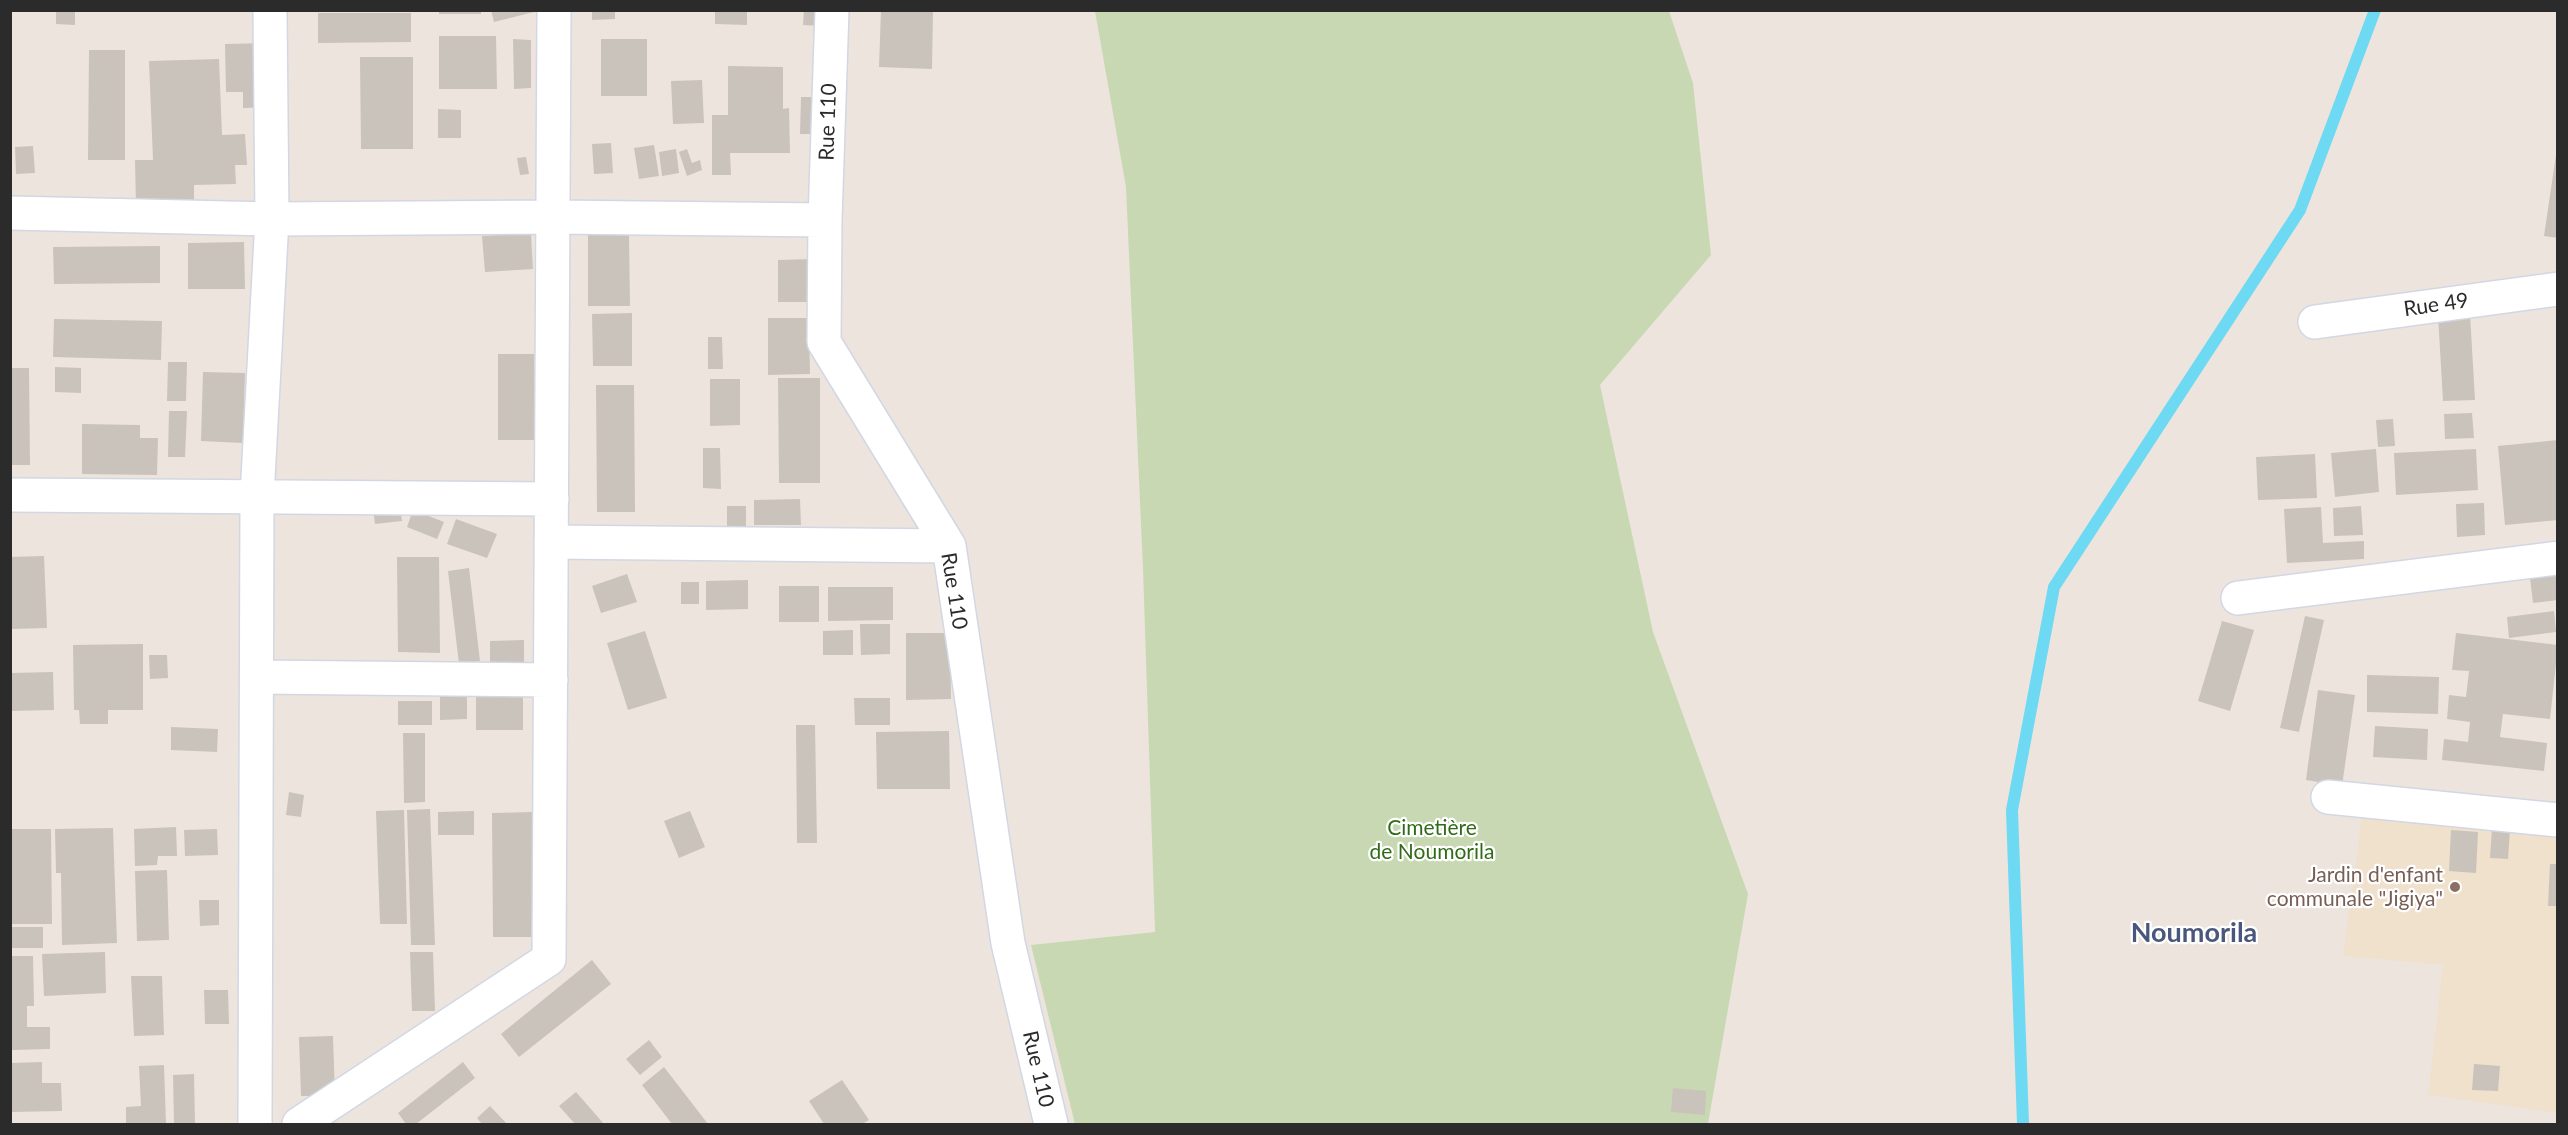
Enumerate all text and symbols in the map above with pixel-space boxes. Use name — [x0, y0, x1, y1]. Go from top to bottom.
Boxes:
street label: Rue 110 — [814, 83, 842, 161]
street label: Rue 49 — [2402, 288, 2470, 322]
street label: Rue 110 — [935, 551, 973, 631]
park label: Cimetière de Noumorila — [1370, 815, 1494, 865]
place label: Jardin d'enfant communale "Jigiya" — [2267, 862, 2443, 912]
marker: Jardin d'enfant communale "Jigiya" — [2448, 880, 2462, 894]
district label: Noumorila — [2131, 917, 2257, 949]
street label: Rue 110 — [1017, 1028, 1059, 1110]

